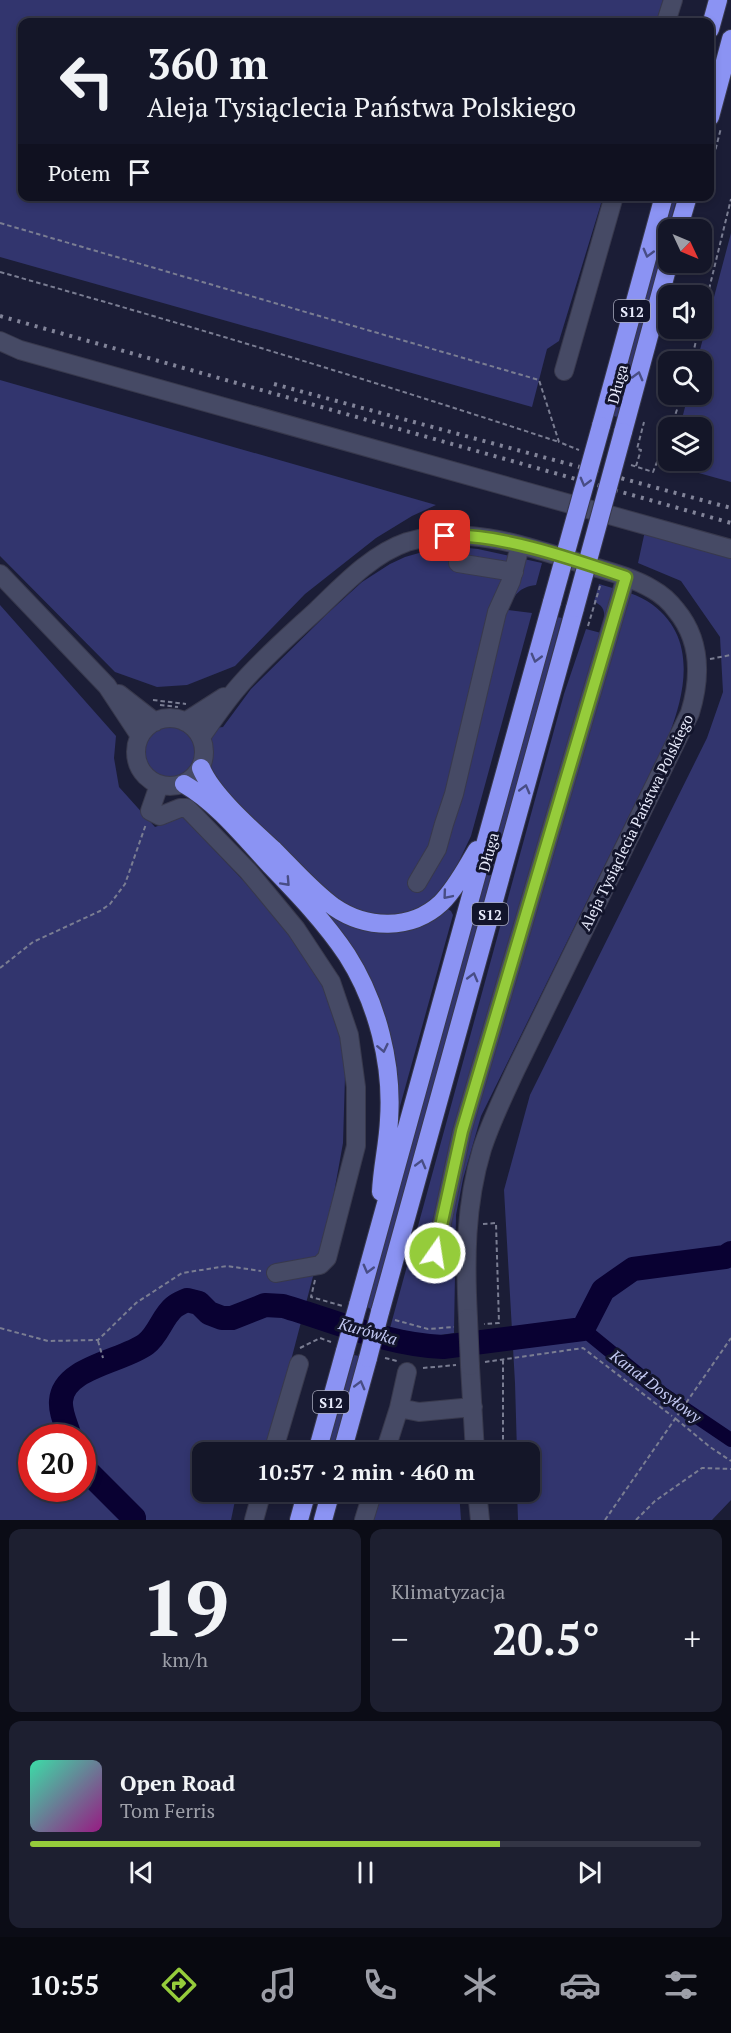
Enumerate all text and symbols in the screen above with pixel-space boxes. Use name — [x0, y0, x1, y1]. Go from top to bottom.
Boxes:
text: 360 m — [147, 35, 268, 91]
icon: left — [48, 42, 126, 120]
text: Aleja Tysiąclecia Państwa Polskiego — [147, 89, 576, 125]
icon: arrive — [123, 156, 156, 189]
text: Potem — [48, 158, 111, 187]
north arrow — [658, 219, 712, 273]
map controls — [658, 219, 712, 471]
one-way arrow — [643, 247, 655, 258]
button: sound — [658, 285, 712, 339]
road number: S12 — [614, 300, 650, 322]
button: search — [658, 351, 712, 405]
street label: Długa — [602, 362, 632, 406]
one-way arrow — [631, 371, 643, 382]
button: layers — [658, 417, 712, 471]
one-way arrow — [580, 476, 592, 487]
pin — [419, 510, 470, 561]
icon: arrive — [428, 519, 461, 552]
one-way arrow — [531, 652, 543, 663]
street label: Aleja Tysiąclecia Państwa Polskiego — [575, 710, 697, 934]
one-way arrow — [517, 784, 530, 794]
street label: Długa — [473, 830, 503, 874]
one-way arrow — [279, 876, 290, 886]
one-way arrow — [444, 888, 455, 899]
road number: S12 — [472, 903, 508, 925]
one-way arrow — [466, 972, 478, 982]
one-way arrow — [376, 1043, 389, 1053]
one-way arrow — [414, 1160, 426, 1170]
position arrow — [403, 1221, 467, 1285]
one-way arrow — [362, 1264, 375, 1274]
water label: Kurówka — [335, 1312, 400, 1350]
water label: Kanał Dosyłowy — [605, 1344, 707, 1428]
one-way arrow — [353, 1380, 365, 1390]
road number: S12 — [313, 1391, 349, 1413]
speed limit sign: 20 — [18, 1424, 96, 1502]
text: 10:57 · 2 min · 460 m — [257, 1457, 475, 1486]
text: 19 — [141, 1555, 229, 1658]
text: Klimatyzacja — [391, 1578, 505, 1605]
text: 20.5° — [492, 1608, 600, 1668]
text: − — [391, 1617, 409, 1660]
text: + — [683, 1617, 701, 1660]
text: km/h — [162, 1646, 208, 1673]
text: Open Road — [120, 1768, 235, 1797]
text: Tom Ferris — [120, 1797, 215, 1824]
icon: previous — [125, 1856, 158, 1889]
icon: pause — [349, 1856, 382, 1889]
icon: next — [573, 1856, 606, 1889]
icon: directions — [158, 1964, 200, 2006]
icon: music — [258, 1964, 300, 2006]
icon: phone — [359, 1964, 401, 2006]
icon: climate — [459, 1964, 501, 2006]
icon: car — [559, 1964, 601, 2006]
icon: filters — [660, 1964, 702, 2006]
text: 10:55 — [29, 1967, 99, 2003]

